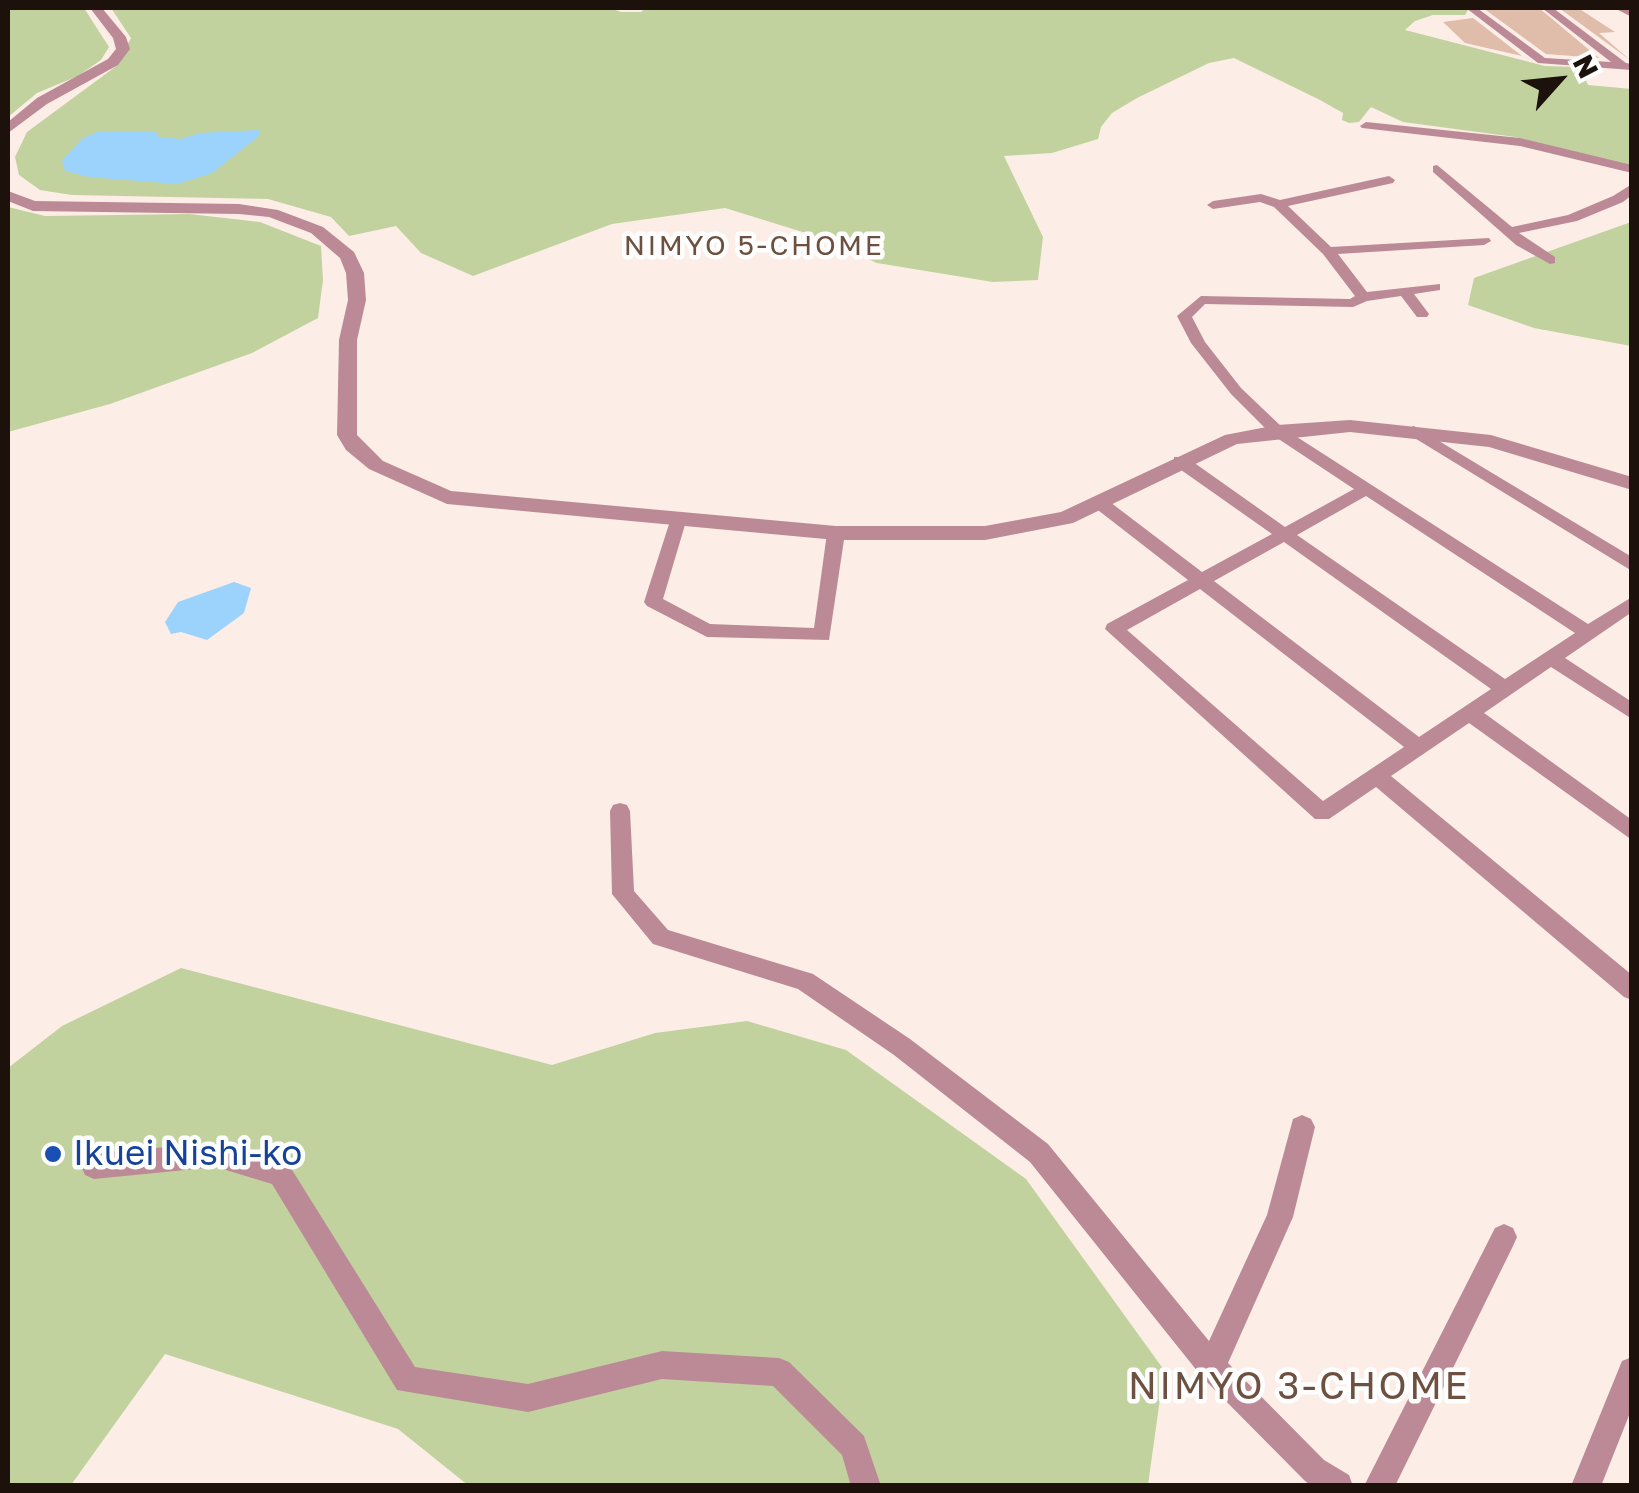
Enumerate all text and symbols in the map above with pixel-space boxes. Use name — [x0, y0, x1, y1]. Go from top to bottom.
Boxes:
north arrow — [1509, 30, 1609, 130]
text: N — [1567, 49, 1606, 83]
district label: NIMYO 5-CHOME — [624, 229, 884, 263]
place label: Ikuei Nishi-ko — [73, 1133, 302, 1175]
marker: Ikuei Nishi-ko — [42, 1143, 64, 1165]
district label: NIMYO 3-CHOME — [1128, 1364, 1470, 1410]

